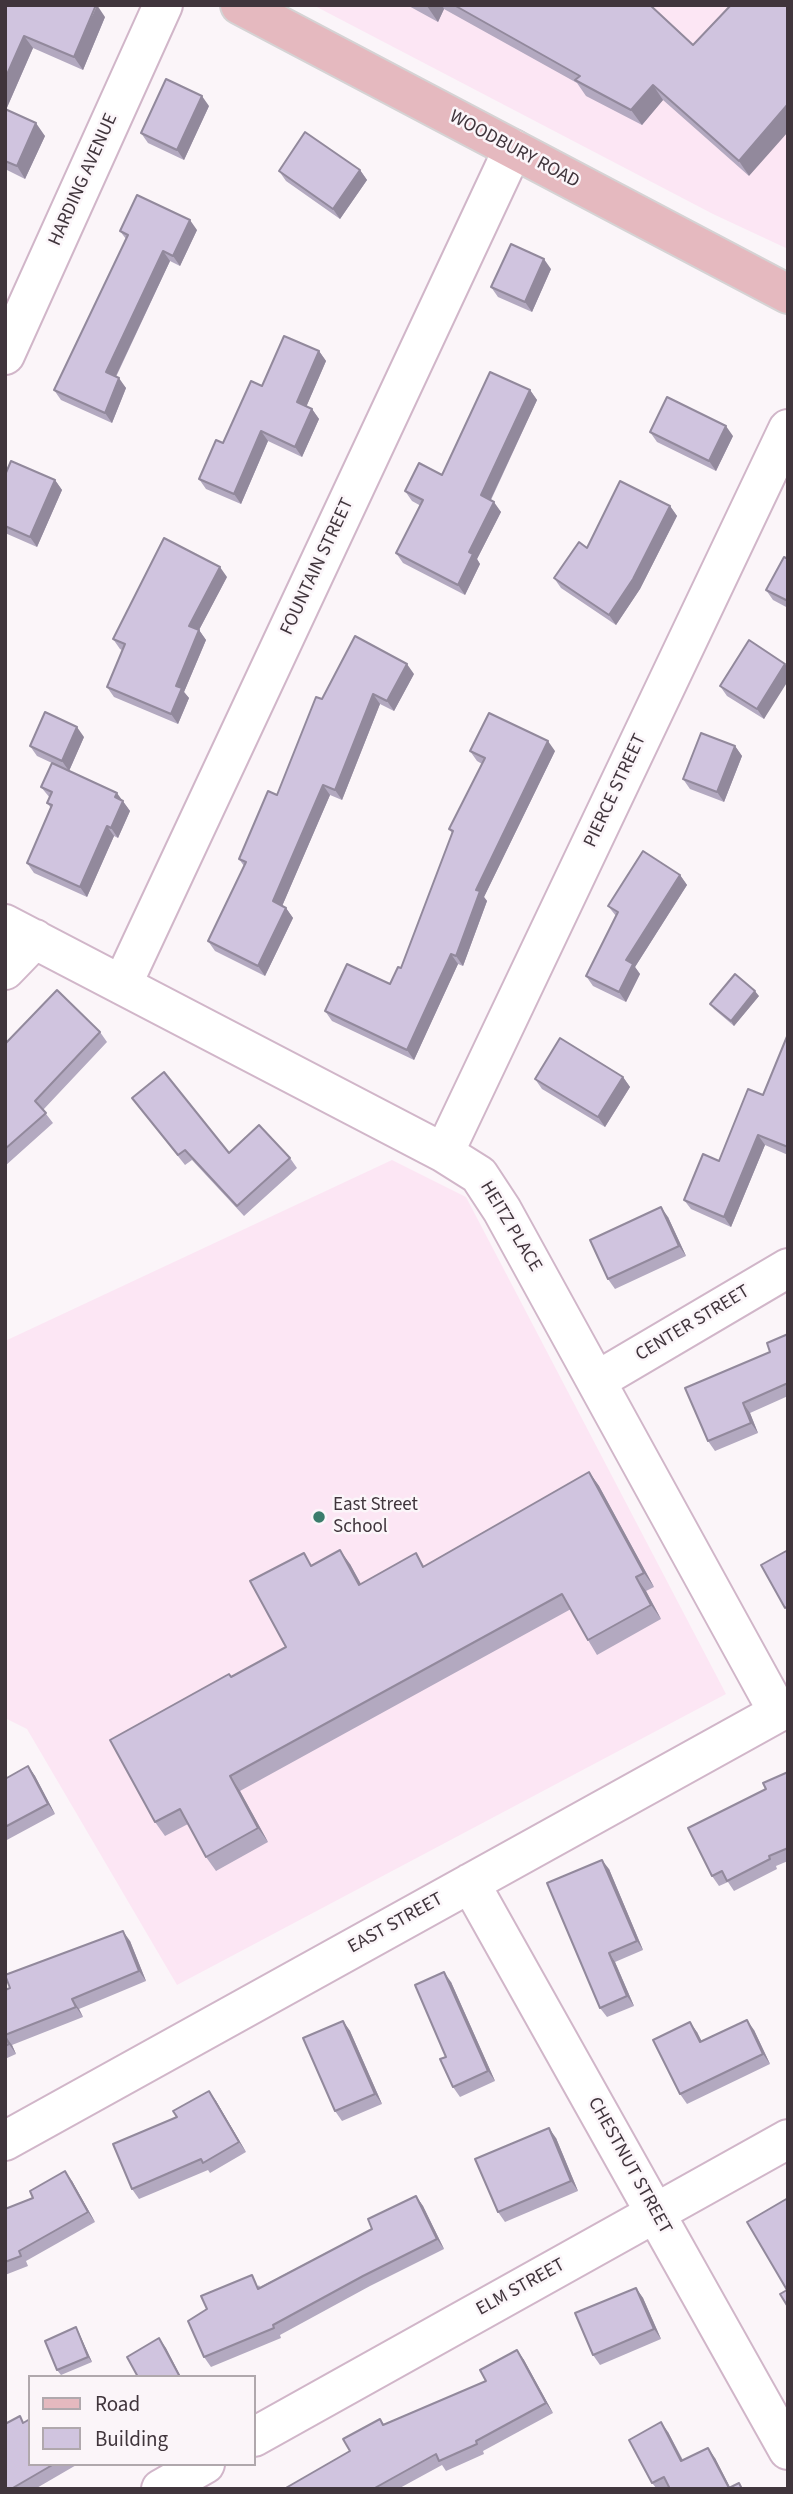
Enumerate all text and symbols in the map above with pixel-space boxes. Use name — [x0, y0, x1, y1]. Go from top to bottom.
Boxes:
street label: WOODBURY ROAD — [445, 106, 583, 194]
street label: HARDING AVENUE — [45, 110, 123, 250]
street label: FOUNTAIN STREET — [276, 495, 360, 639]
street label: PIERCE STREET — [580, 731, 652, 851]
street label: HEITZ PLACE — [474, 1178, 546, 1276]
street label: CENTER STREET — [632, 1281, 754, 1367]
place label: East Street School — [333, 1495, 418, 1539]
marker: East Street School — [311, 1509, 327, 1525]
street label: EAST STREET — [345, 1889, 447, 1959]
street label: CHESTNUT STREET — [582, 2094, 676, 2238]
street label: ELM STREET — [473, 2254, 569, 2322]
legend — [28, 2375, 256, 2466]
text: Road — [95, 2389, 140, 2419]
text: Building — [95, 2424, 168, 2454]

